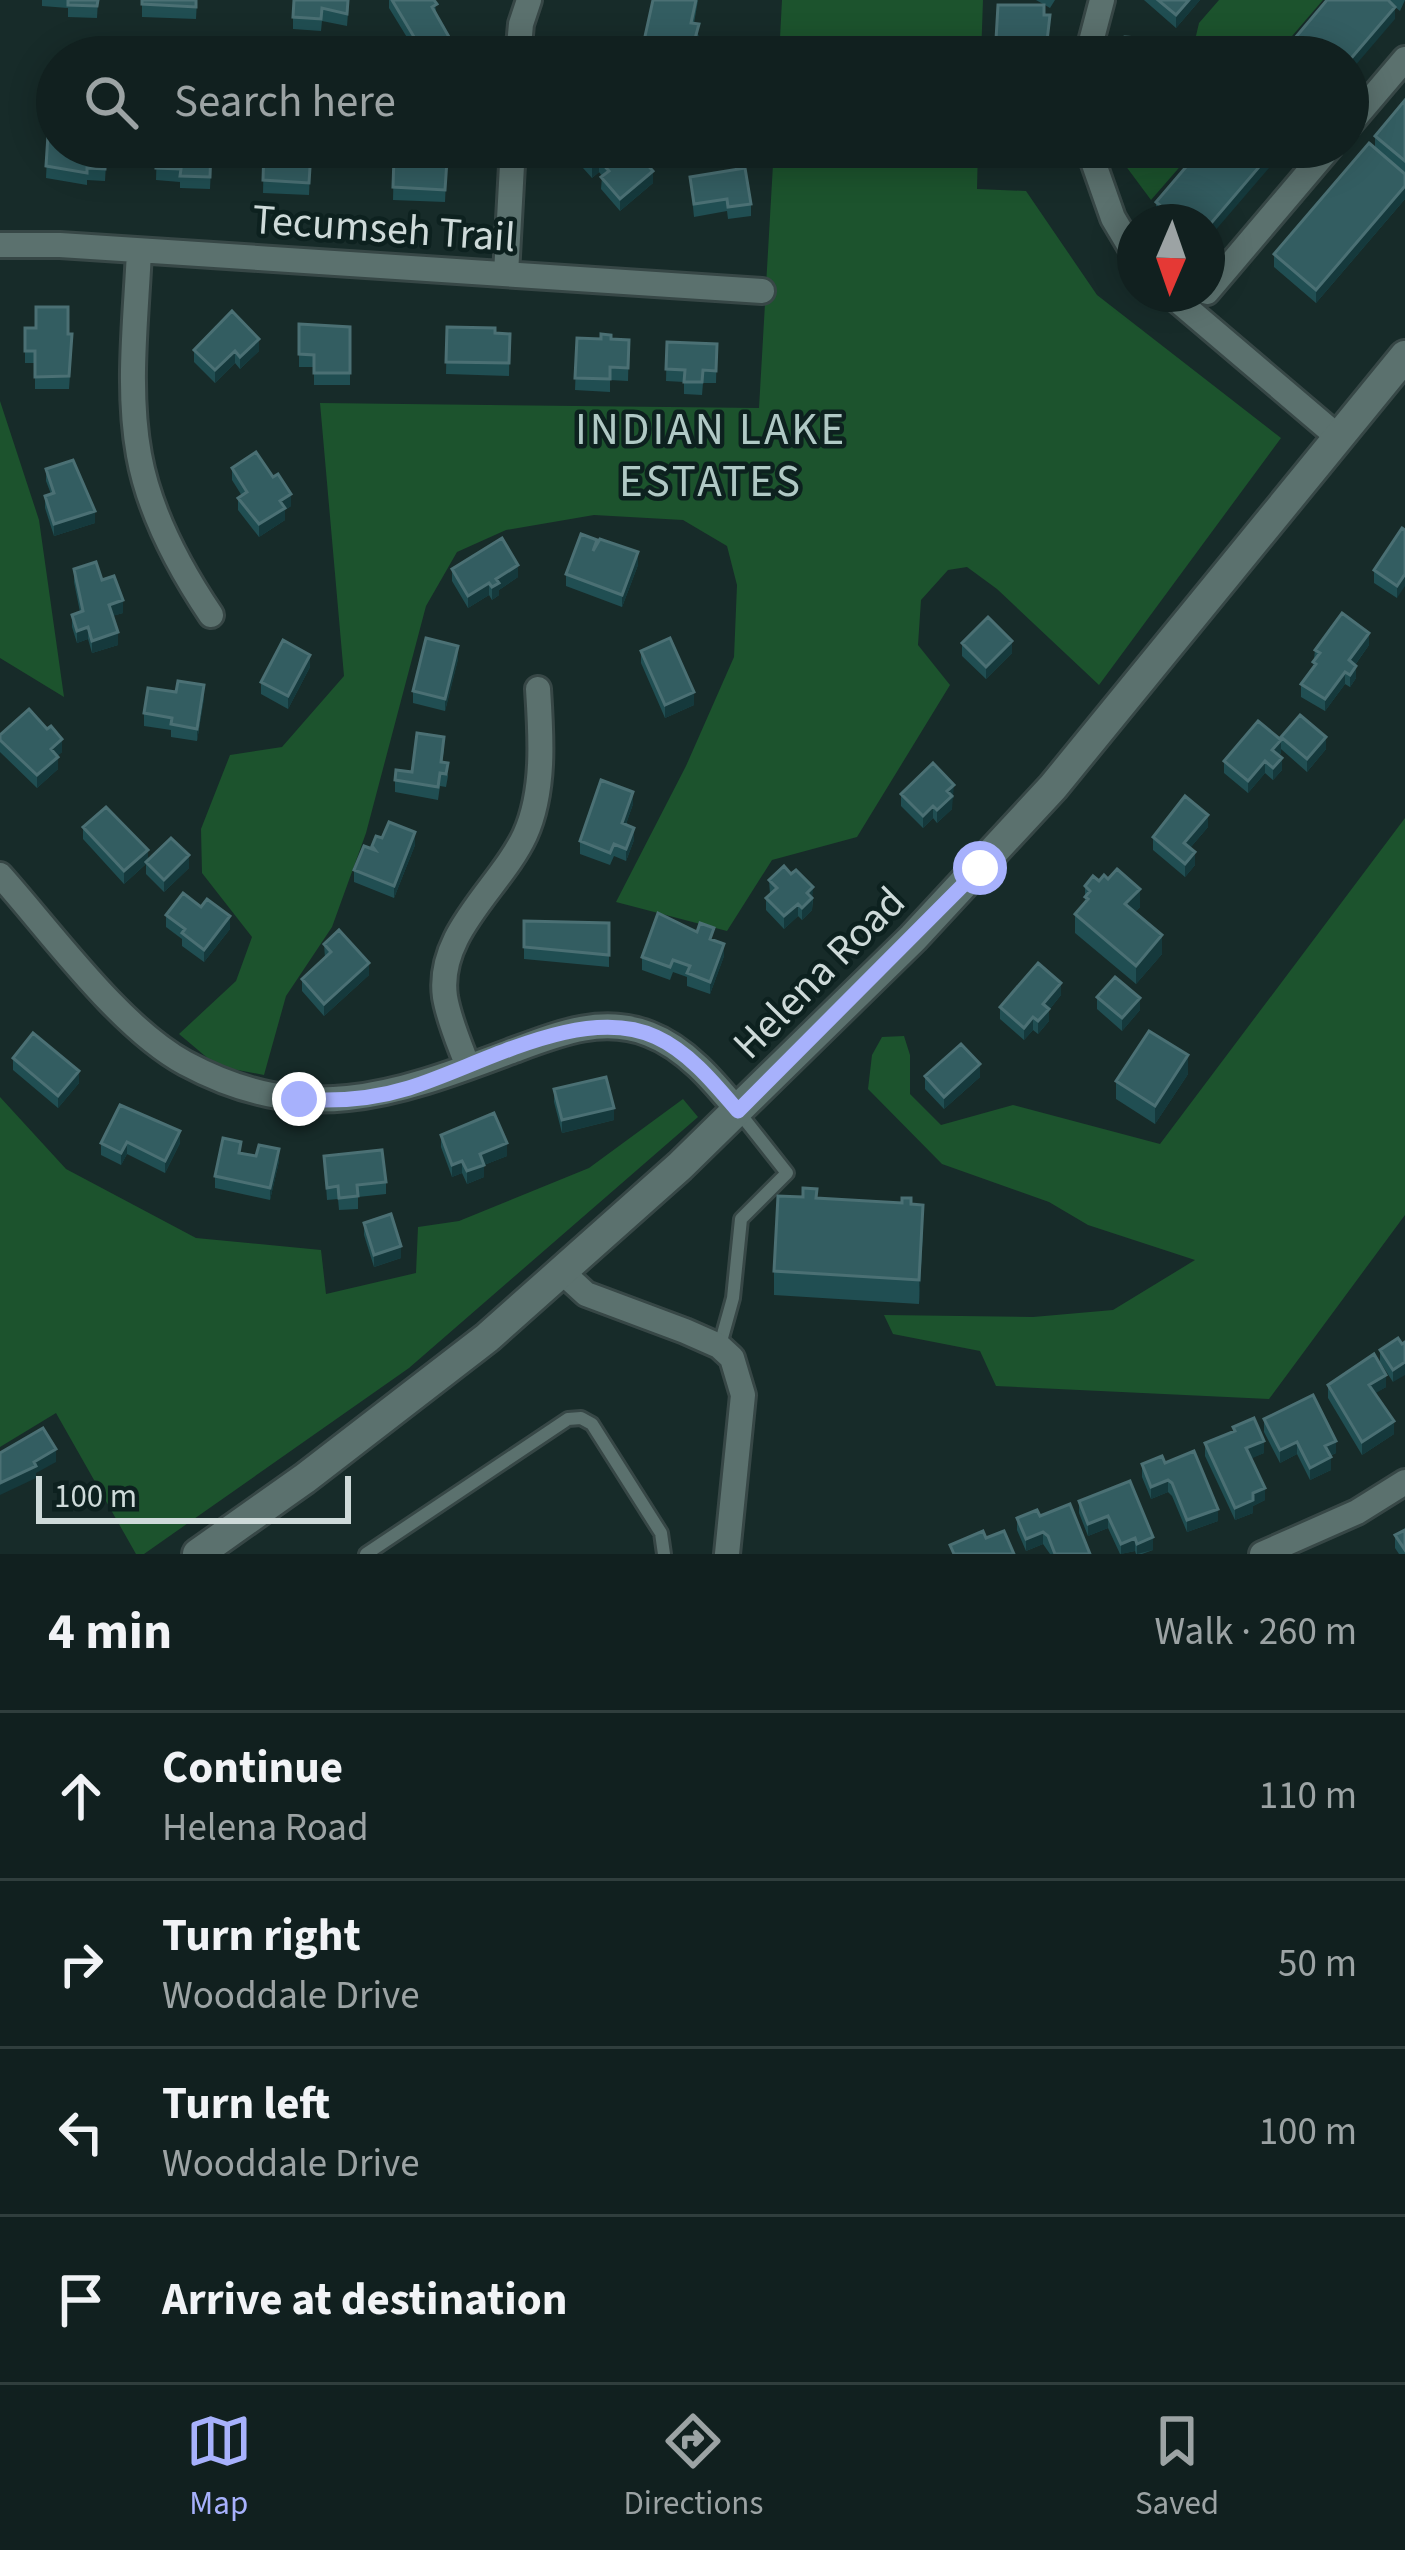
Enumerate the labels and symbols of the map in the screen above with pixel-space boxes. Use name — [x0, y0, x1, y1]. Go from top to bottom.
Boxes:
street label: Tecumseh Trail — [250, 190, 517, 268]
north arrow — [1117, 204, 1225, 312]
district label: INDIAN LAKE ESTATES — [575, 398, 847, 514]
route start — [953, 841, 1007, 895]
street label: Helena Road — [720, 874, 919, 1073]
route end — [272, 1072, 326, 1126]
scale bar — [36, 1470, 351, 1523]

